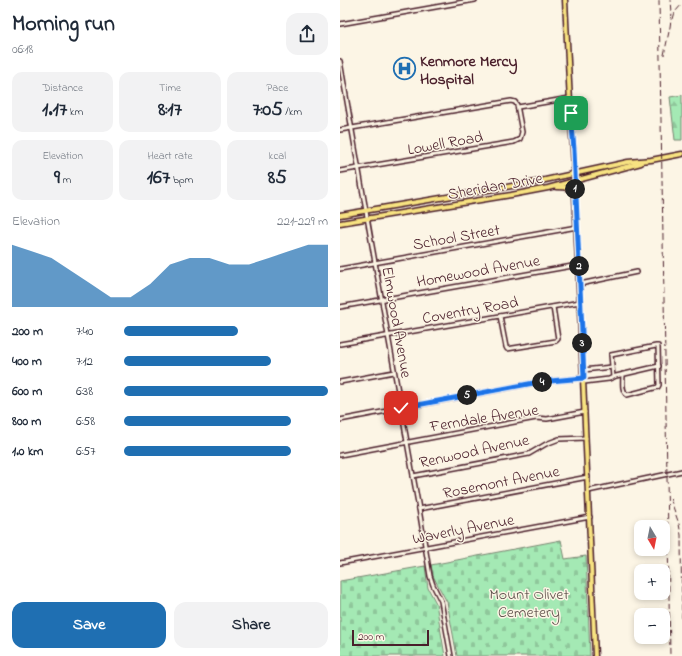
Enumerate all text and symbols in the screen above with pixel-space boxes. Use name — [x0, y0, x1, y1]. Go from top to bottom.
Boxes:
text: Morning run — [12, 9, 115, 41]
button: share — [286, 13, 328, 55]
text: 06:18 — [12, 40, 33, 59]
place label: Kenmore Mercy Hospital — [420, 50, 518, 92]
hospital icon: Kenmore Mercy Hospital — [392, 56, 418, 82]
text: Distance — [42, 80, 83, 96]
text: Time — [159, 80, 181, 96]
text: Pace — [267, 80, 288, 96]
text: 1.17 — [42, 96, 67, 125]
text: 8:17 — [158, 96, 182, 125]
text: 7:05 — [253, 96, 283, 125]
pin — [554, 96, 588, 130]
icon: arrive — [560, 102, 582, 124]
text: km — [67, 104, 83, 120]
text: /km — [283, 104, 302, 120]
street label: Lowell Road — [406, 126, 485, 162]
text: Elevation — [42, 148, 83, 164]
text: Heart rate — [147, 148, 193, 164]
text: kcal — [269, 148, 286, 164]
text: 9 — [54, 164, 60, 193]
text: 167 — [147, 164, 170, 193]
text: 85 — [268, 164, 287, 193]
street label: Sheridan Drive — [446, 167, 545, 207]
text: m — [60, 172, 71, 188]
text: bpm — [170, 172, 193, 188]
pin: 1 — [565, 179, 585, 199]
text: 1 — [573, 181, 577, 197]
text: Elevation — [12, 212, 60, 231]
text: 221–229 m — [277, 212, 328, 231]
street label: School Street — [411, 218, 502, 257]
street label: Homewood Avenue — [415, 249, 543, 295]
pin: 2 — [569, 256, 589, 276]
text: 2 — [576, 258, 582, 274]
street label: Elmwood Avenue — [374, 265, 418, 381]
street label: Coventry Road — [421, 291, 520, 331]
text: 200 m — [12, 322, 43, 341]
text: 7:40 — [76, 322, 93, 341]
pin: 3 — [572, 333, 592, 353]
text: 3 — [580, 335, 584, 351]
text: 400 m — [12, 352, 42, 371]
text: 7:12 — [76, 352, 93, 371]
pin: 4 — [532, 372, 552, 392]
text: 4 — [540, 374, 544, 390]
text: 600 m — [12, 382, 42, 401]
text: 6:38 — [76, 382, 93, 401]
pin: 5 — [457, 385, 477, 405]
text: 5 — [464, 387, 470, 403]
pin — [384, 391, 418, 425]
icon: check — [390, 397, 412, 419]
street label: Ferndale Avenue — [427, 398, 541, 440]
text: 800 m — [12, 412, 41, 431]
text: 6:58 — [76, 412, 95, 431]
street label: Renwood Avenue — [417, 428, 532, 475]
text: 1.0 km — [12, 442, 43, 461]
text: 6:57 — [76, 442, 96, 461]
street label: Rosemont Avenue — [441, 460, 563, 506]
street label: Waverly Avenue — [410, 508, 517, 552]
north arrow — [634, 520, 670, 556]
map controls — [634, 520, 670, 644]
button: + — [634, 564, 670, 600]
park label: Mount Olivet Cemetery — [489, 583, 569, 625]
button: Save — [12, 602, 166, 648]
button: Share — [174, 602, 328, 648]
button: − — [634, 608, 670, 644]
scale bar — [352, 628, 429, 647]
text: 200 m — [358, 629, 384, 645]

